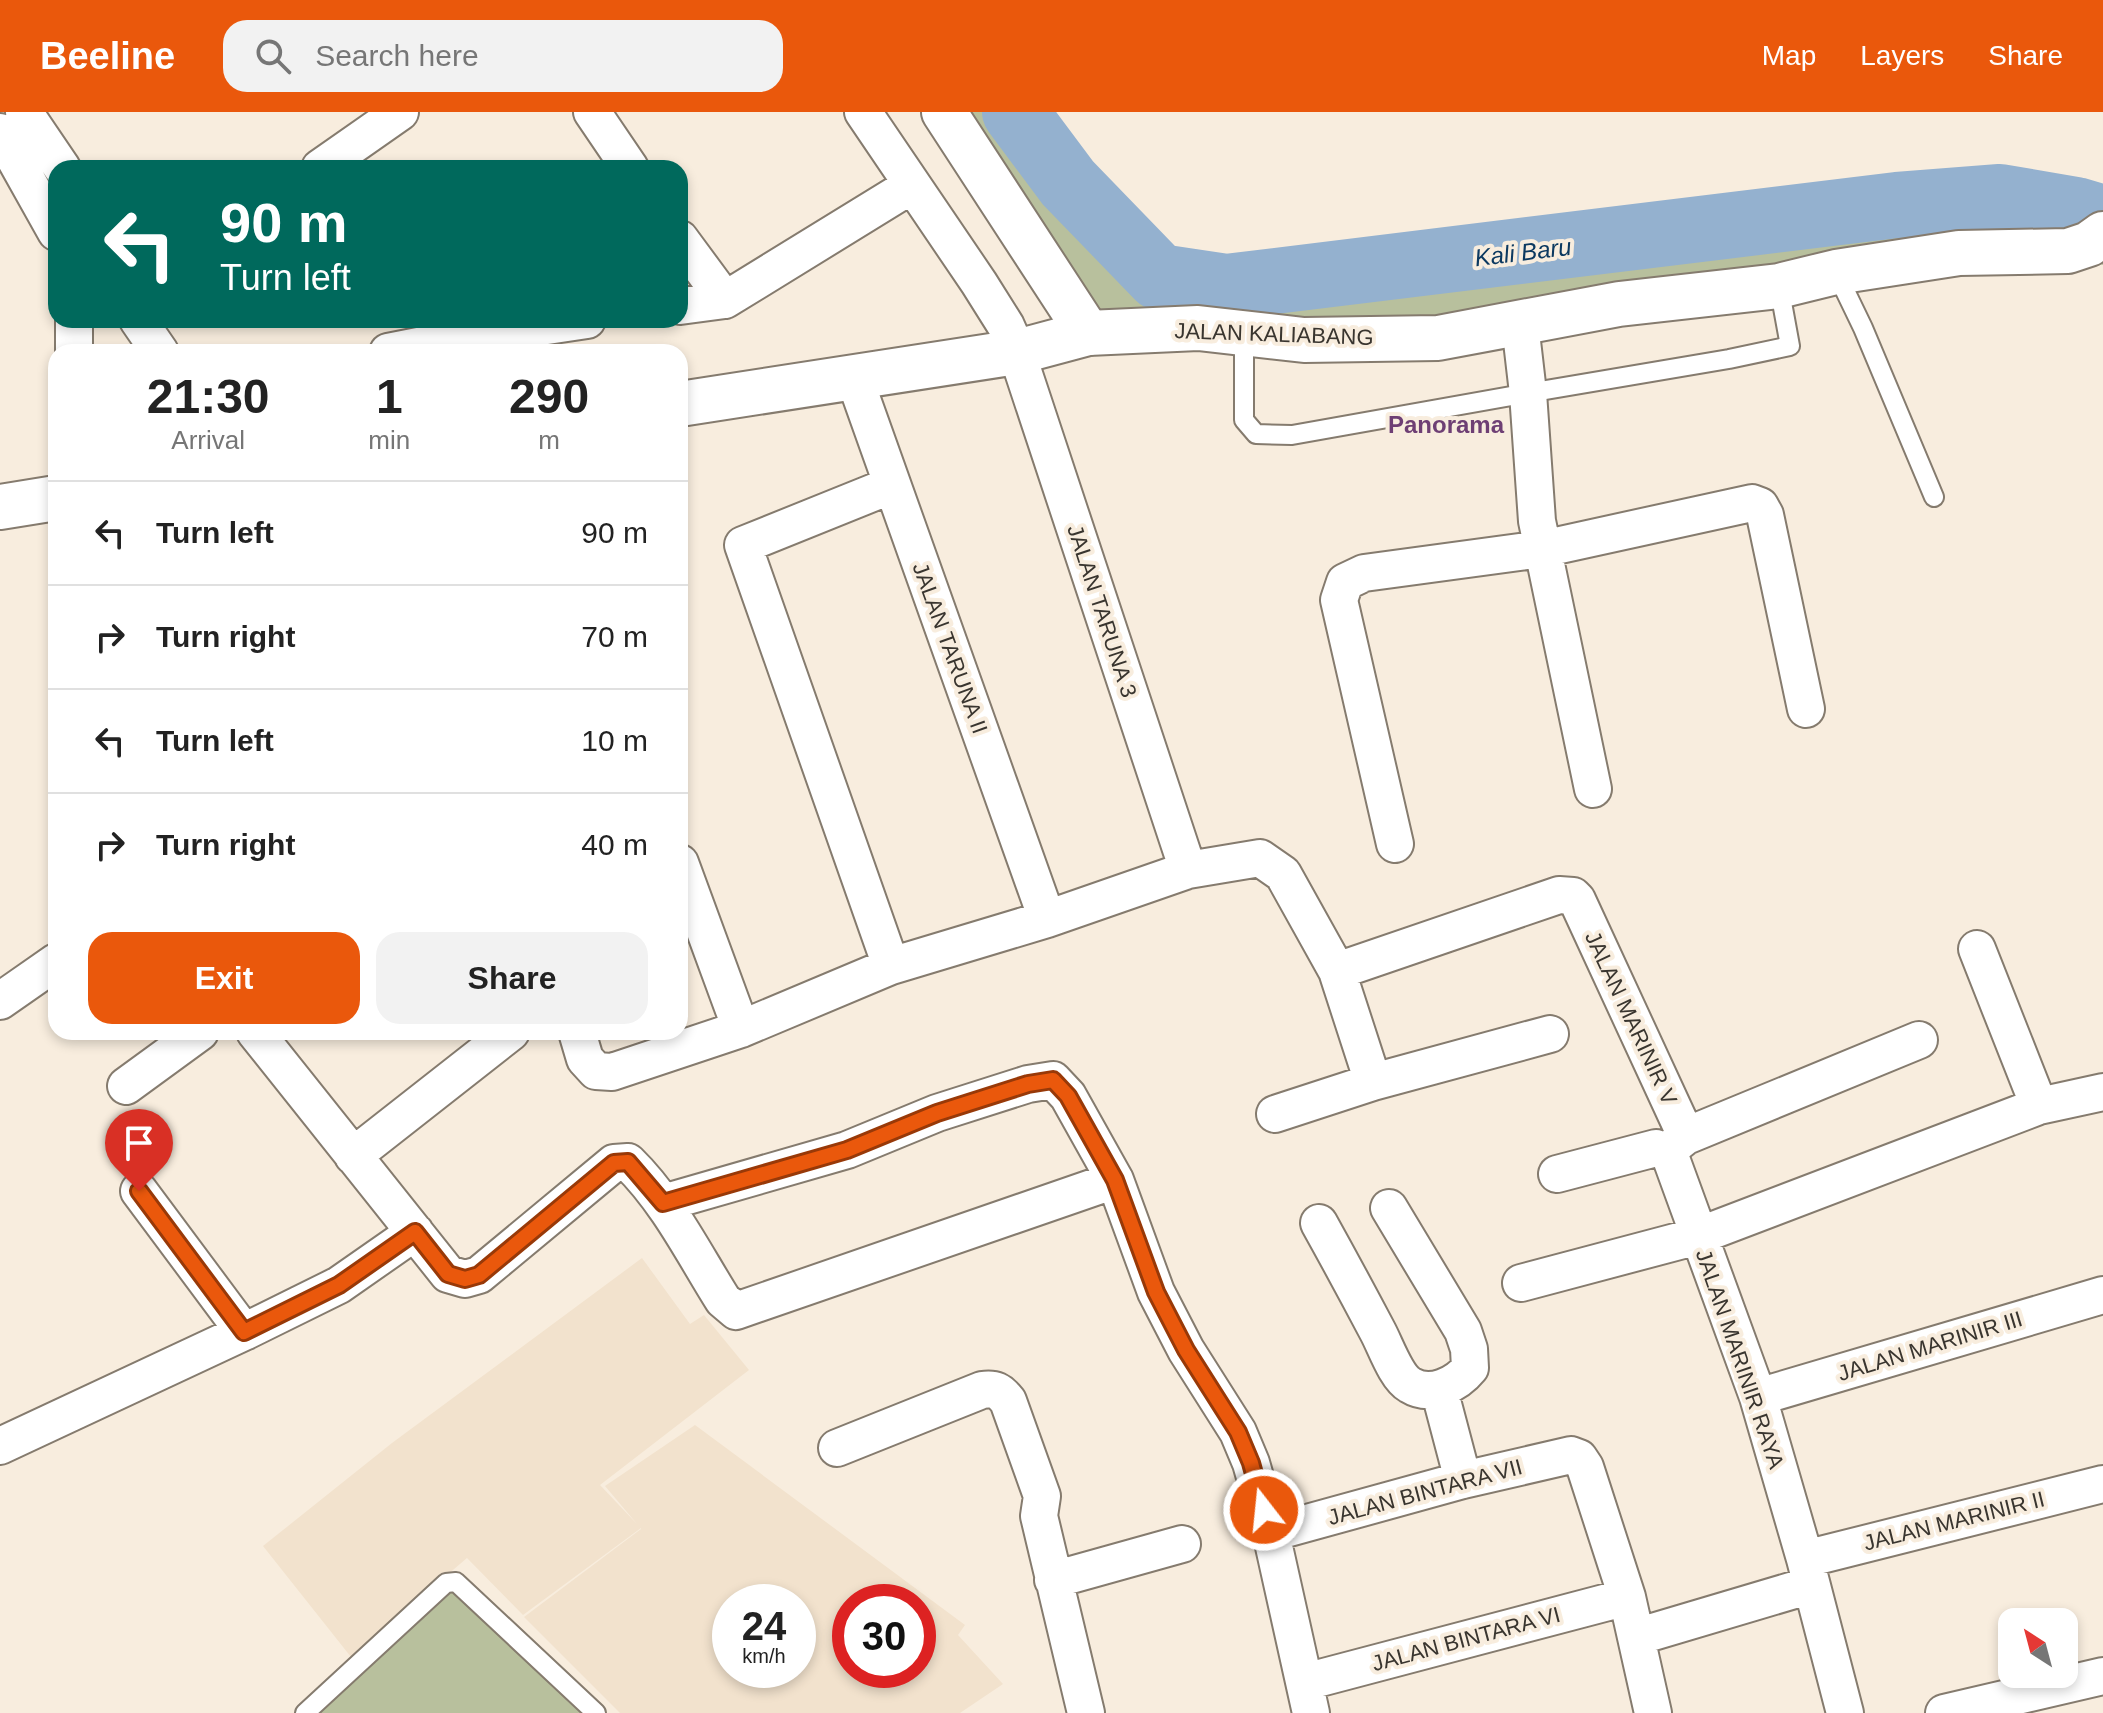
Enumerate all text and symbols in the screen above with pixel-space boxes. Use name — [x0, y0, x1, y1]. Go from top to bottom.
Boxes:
search box — [223, 20, 783, 92]
icon: search — [251, 34, 295, 78]
text: Beeline — [40, 35, 175, 77]
text: Search here — [315, 39, 479, 72]
text: Map — [1762, 40, 1816, 71]
text: Layers — [1860, 40, 1944, 71]
text: Share — [1988, 40, 2063, 71]
text: 90 m — [220, 191, 348, 254]
icon: left — [88, 192, 192, 296]
water label: Kali Baru — [1473, 233, 1573, 271]
text: Turn left — [220, 257, 351, 298]
street label: JALAN KALIABANG — [1174, 318, 1374, 350]
text: 21:30 — [147, 370, 270, 423]
text: 1 — [376, 370, 403, 423]
text: 290 — [509, 370, 589, 423]
district label: Panorama — [1388, 411, 1505, 438]
text: Arrival — [171, 425, 245, 455]
text: min — [368, 425, 410, 455]
text: m — [538, 425, 560, 455]
icon: left — [88, 511, 132, 555]
text: Turn left — [156, 516, 274, 549]
text: 90 m — [581, 516, 648, 549]
street label: JALAN TARUNA 3 — [1062, 521, 1142, 701]
street label: JALAN TARUNA II — [907, 559, 993, 737]
icon: right — [88, 615, 132, 659]
text: Turn right — [156, 620, 295, 653]
text: 70 m — [581, 620, 648, 653]
icon: left — [88, 719, 132, 763]
text: Turn left — [156, 724, 274, 757]
text: 10 m — [581, 724, 648, 757]
icon: right — [88, 823, 132, 867]
text: Turn right — [156, 828, 295, 861]
text: 40 m — [581, 828, 648, 861]
street label: JALAN MARINIR V — [1580, 927, 1682, 1109]
button: Exit — [88, 932, 360, 1024]
button: Share — [376, 932, 648, 1024]
pin — [105, 1109, 173, 1191]
icon: arrive — [117, 1121, 161, 1165]
street label: JALAN MARINIR RAYA — [1691, 1246, 1789, 1472]
street label: JALAN MARINIR III — [1835, 1306, 2025, 1386]
street label: JALAN BINTARA VII — [1325, 1454, 1525, 1530]
position arrow — [1222, 1468, 1306, 1552]
street label: JALAN MARINIR II — [1861, 1486, 2047, 1556]
speed limit sign: 30 — [832, 1584, 936, 1688]
street label: JALAN BINTARA VI — [1369, 1602, 1563, 1676]
text: 24 — [742, 1604, 786, 1648]
north arrow — [1998, 1608, 2078, 1688]
map controls — [1998, 1608, 2078, 1688]
text: km/h — [742, 1645, 786, 1667]

